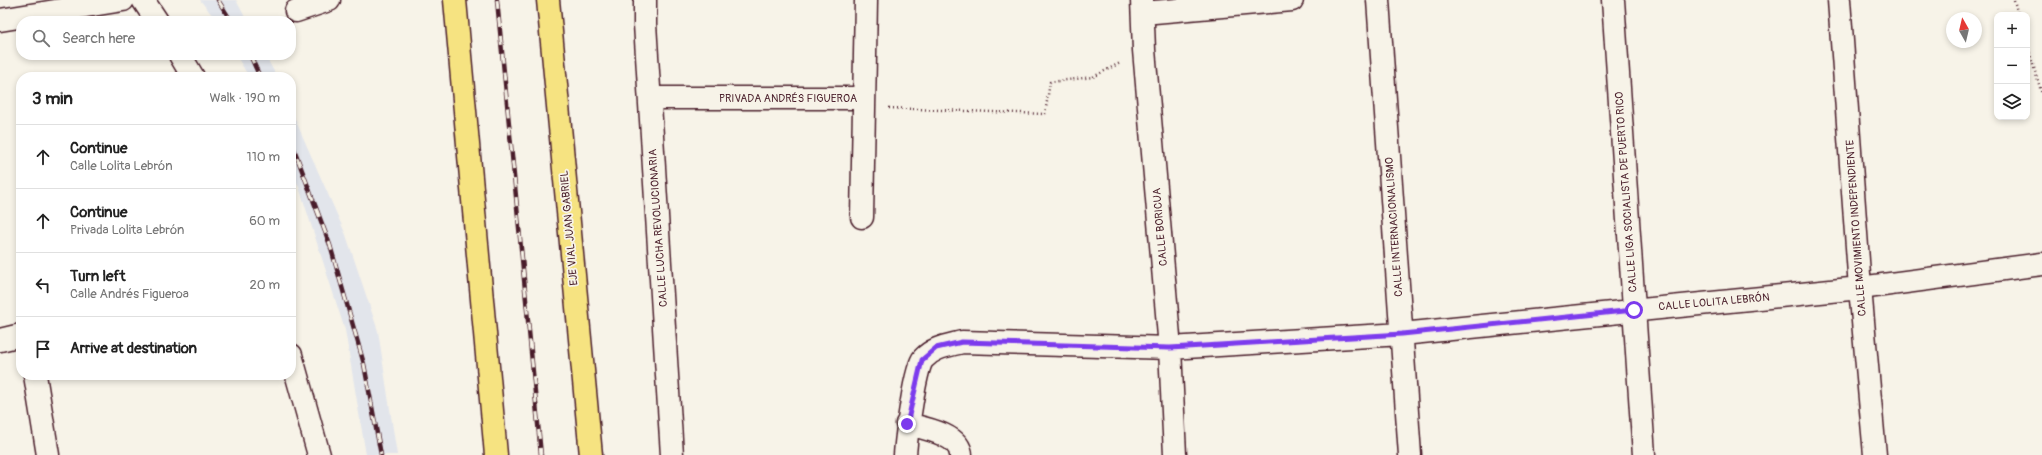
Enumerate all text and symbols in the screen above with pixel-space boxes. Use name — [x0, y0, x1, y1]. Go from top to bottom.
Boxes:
north arrow — [1946, 12, 1982, 48]
map controls — [1994, 12, 2030, 120]
button: + — [1994, 12, 2030, 48]
search box — [16, 16, 296, 60]
icon: search — [30, 27, 52, 49]
text: Search here — [62, 29, 135, 48]
button: − — [1994, 48, 2030, 84]
button: layers — [1994, 84, 2030, 120]
text: 3 min — [32, 88, 73, 109]
text: Walk · 190 m — [209, 90, 280, 106]
street label: CALLE LIGA SOCIALISTA DE PUERTO RICO — [1613, 91, 1639, 293]
street label: PRIVADA ANDRÉS FIGUEROA — [719, 92, 857, 105]
text: Continue — [70, 139, 128, 158]
street label: CALLE MOVIMIENTO INDEPENDIENTE — [1843, 139, 1869, 317]
icon: ahead — [32, 146, 54, 168]
text: 110 m — [247, 149, 280, 165]
street label: CALLE LUCHA REVOLUCIONARIA — [646, 149, 670, 307]
street label: CALLE INTERNACIONALISMO — [1383, 157, 1405, 297]
text: Calle Lolita Lebrón — [70, 158, 173, 174]
street label: EJE VIAL JUAN GABRIEL — [557, 170, 581, 286]
street label: CALLE BORICUA — [1150, 187, 1170, 267]
text: Continue — [70, 203, 128, 222]
icon: ahead — [32, 210, 54, 232]
text: 60 m — [249, 213, 280, 229]
text: Privada Lolita Lebrón — [70, 222, 184, 238]
text: Turn left — [70, 267, 126, 286]
icon: left — [32, 274, 54, 296]
text: 20 m — [249, 277, 280, 293]
text: Calle Andrés Figueroa — [70, 286, 189, 302]
street label: CALLE LOLITA LEBRÓN — [1658, 290, 1770, 313]
route start — [1625, 301, 1643, 319]
icon: arrive — [32, 338, 54, 360]
text: Arrive at destination — [70, 339, 197, 358]
route end — [898, 415, 916, 433]

